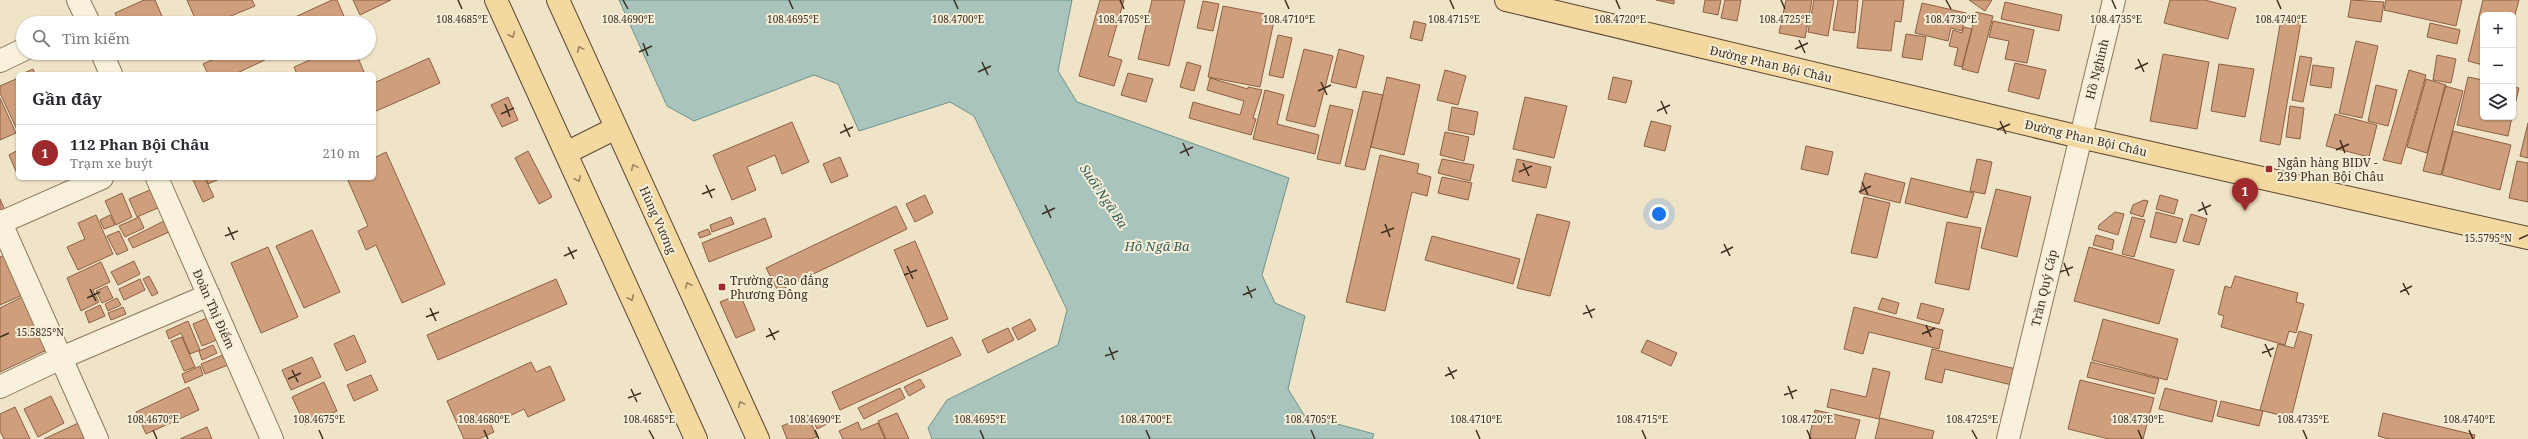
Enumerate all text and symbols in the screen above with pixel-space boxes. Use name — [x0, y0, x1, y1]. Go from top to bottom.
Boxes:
text: 108.4685°E — [436, 12, 488, 26]
text: 108.4690°E — [602, 12, 654, 26]
text: 108.4695°E — [767, 12, 819, 26]
text: 108.4700°E — [932, 12, 984, 26]
text: 108.4705°E — [1098, 12, 1150, 26]
text: 108.4710°E — [1263, 12, 1315, 26]
text: 108.4715°E — [1428, 12, 1480, 26]
text: 108.4720°E — [1594, 12, 1646, 26]
text: 108.4725°E — [1759, 12, 1811, 26]
text: 108.4730°E — [1925, 12, 1977, 26]
text: 108.4735°E — [2090, 12, 2142, 26]
text: 108.4740°E — [2255, 12, 2307, 26]
map controls — [2480, 12, 2516, 120]
button: + — [2480, 12, 2516, 48]
search box — [16, 16, 376, 60]
icon: search — [30, 27, 52, 49]
text: Tìm kiếm — [62, 28, 130, 48]
one-way arrow — [507, 31, 515, 39]
street label: Hồ Nghinh — [2081, 37, 2113, 101]
street label: Đường Phan Bội Châu — [1708, 42, 1834, 86]
one-way arrow — [577, 45, 585, 53]
button: − — [2480, 48, 2516, 84]
button: layers — [2480, 84, 2516, 120]
text: Gần đây — [32, 87, 102, 110]
street label: Đường Phan Bội Châu — [2023, 116, 2149, 160]
text: 112 Phan Bội Châu — [70, 134, 209, 154]
text: 1 — [41, 144, 49, 162]
text: 210 m — [323, 144, 360, 162]
text: Trạm xe buýt — [70, 154, 153, 172]
place label: Ngân hàng BIDV - 239 Phan Bội Châu — [2277, 154, 2384, 185]
water label: Suối Ngã Ba — [1076, 160, 1132, 232]
one-way arrow — [631, 163, 639, 171]
marker: Ngân hàng BIDV - 239 Phan Bội Châu — [2264, 164, 2274, 174]
one-way arrow — [573, 176, 581, 183]
pin: 1 — [2232, 178, 2258, 211]
street label: Hùng Vương — [636, 183, 681, 257]
your location — [1649, 204, 1669, 224]
text: 15.5795°N — [2464, 231, 2512, 245]
water label: Hồ Ngã Ba — [1123, 237, 1190, 255]
street label: Trần Quý Cáp — [2027, 248, 2061, 328]
street label: Đoàn Thị Điểm — [189, 266, 239, 352]
place label: Trường Cao đẳng Phương Đông — [730, 272, 829, 303]
one-way arrow — [684, 282, 692, 289]
marker: Trường Cao đẳng Phương Đông — [717, 282, 727, 292]
one-way arrow — [626, 293, 634, 301]
text: 15.5825°N — [16, 325, 64, 339]
one-way arrow — [738, 400, 746, 408]
text: 108.4670°E — [127, 412, 179, 426]
text: 108.4675°E — [293, 412, 345, 426]
text: 108.4680°E — [458, 412, 510, 426]
text: 108.4685°E — [623, 412, 675, 426]
text: 108.4690°E — [789, 412, 841, 426]
text: 108.4695°E — [954, 412, 1006, 426]
text: 108.4700°E — [1120, 412, 1172, 426]
text: 108.4705°E — [1285, 412, 1337, 426]
text: 108.4710°E — [1450, 412, 1502, 426]
text: 108.4715°E — [1616, 412, 1668, 426]
text: 108.4720°E — [1781, 412, 1833, 426]
text: 108.4725°E — [1946, 412, 1998, 426]
text: 108.4730°E — [2112, 412, 2164, 426]
text: 108.4735°E — [2277, 412, 2329, 426]
text: 108.4740°E — [2443, 412, 2495, 426]

